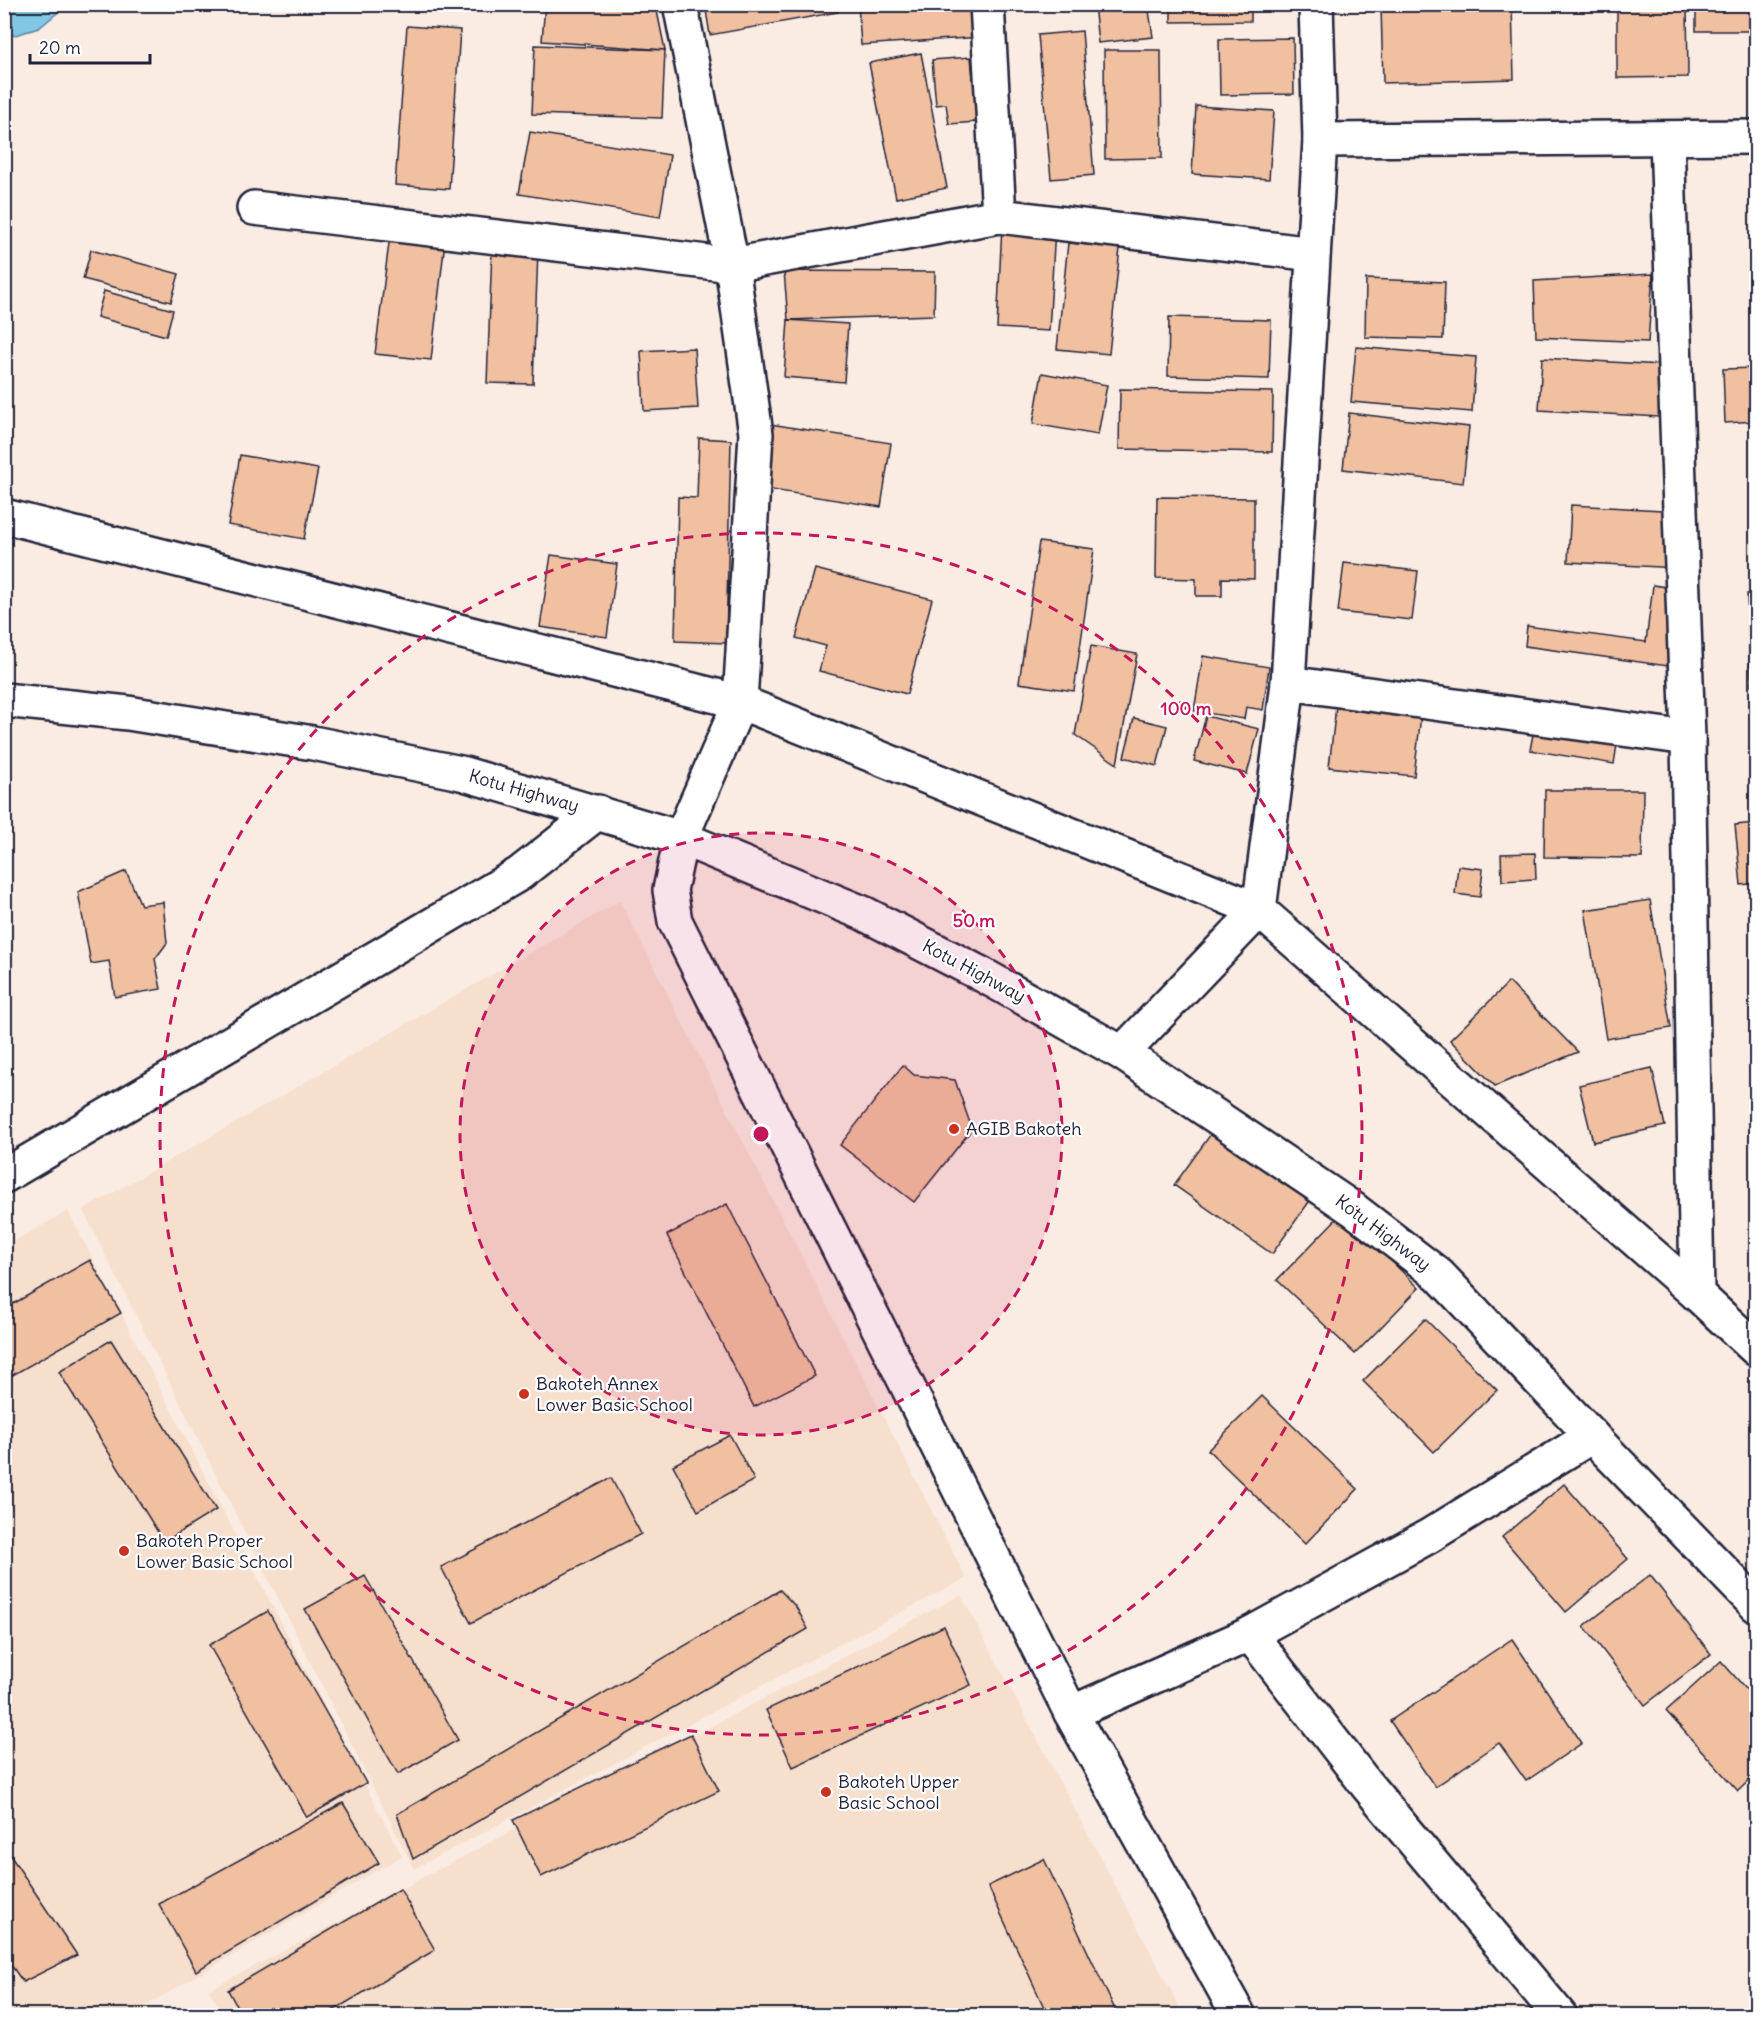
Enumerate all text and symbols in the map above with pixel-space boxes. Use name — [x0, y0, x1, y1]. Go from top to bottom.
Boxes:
scale bar — [30, 27, 150, 65]
text: 20 m — [39, 36, 81, 59]
text: 100 m — [1161, 697, 1212, 720]
street label: Kotu Highway — [466, 764, 582, 817]
text: 50 m — [953, 909, 995, 932]
street label: Kotu Highway — [919, 934, 1030, 1007]
place label: AGIB Bakoteh — [966, 1117, 1082, 1140]
marker: AGIB Bakoteh — [947, 1122, 961, 1136]
centre of rings — [751, 1124, 771, 1144]
street label: Kotu Highway — [1331, 1189, 1436, 1276]
place label: Bakoteh Annex Lower Basic School — [536, 1372, 693, 1416]
marker: Bakoteh Annex Lower Basic School — [517, 1387, 531, 1401]
place label: Bakoteh Proper Lower Basic School — [136, 1529, 293, 1573]
marker: Bakoteh Proper Lower Basic School — [117, 1544, 131, 1558]
place label: Bakoteh Upper Basic School — [838, 1770, 960, 1814]
marker: Bakoteh Upper Basic School — [819, 1785, 833, 1799]

